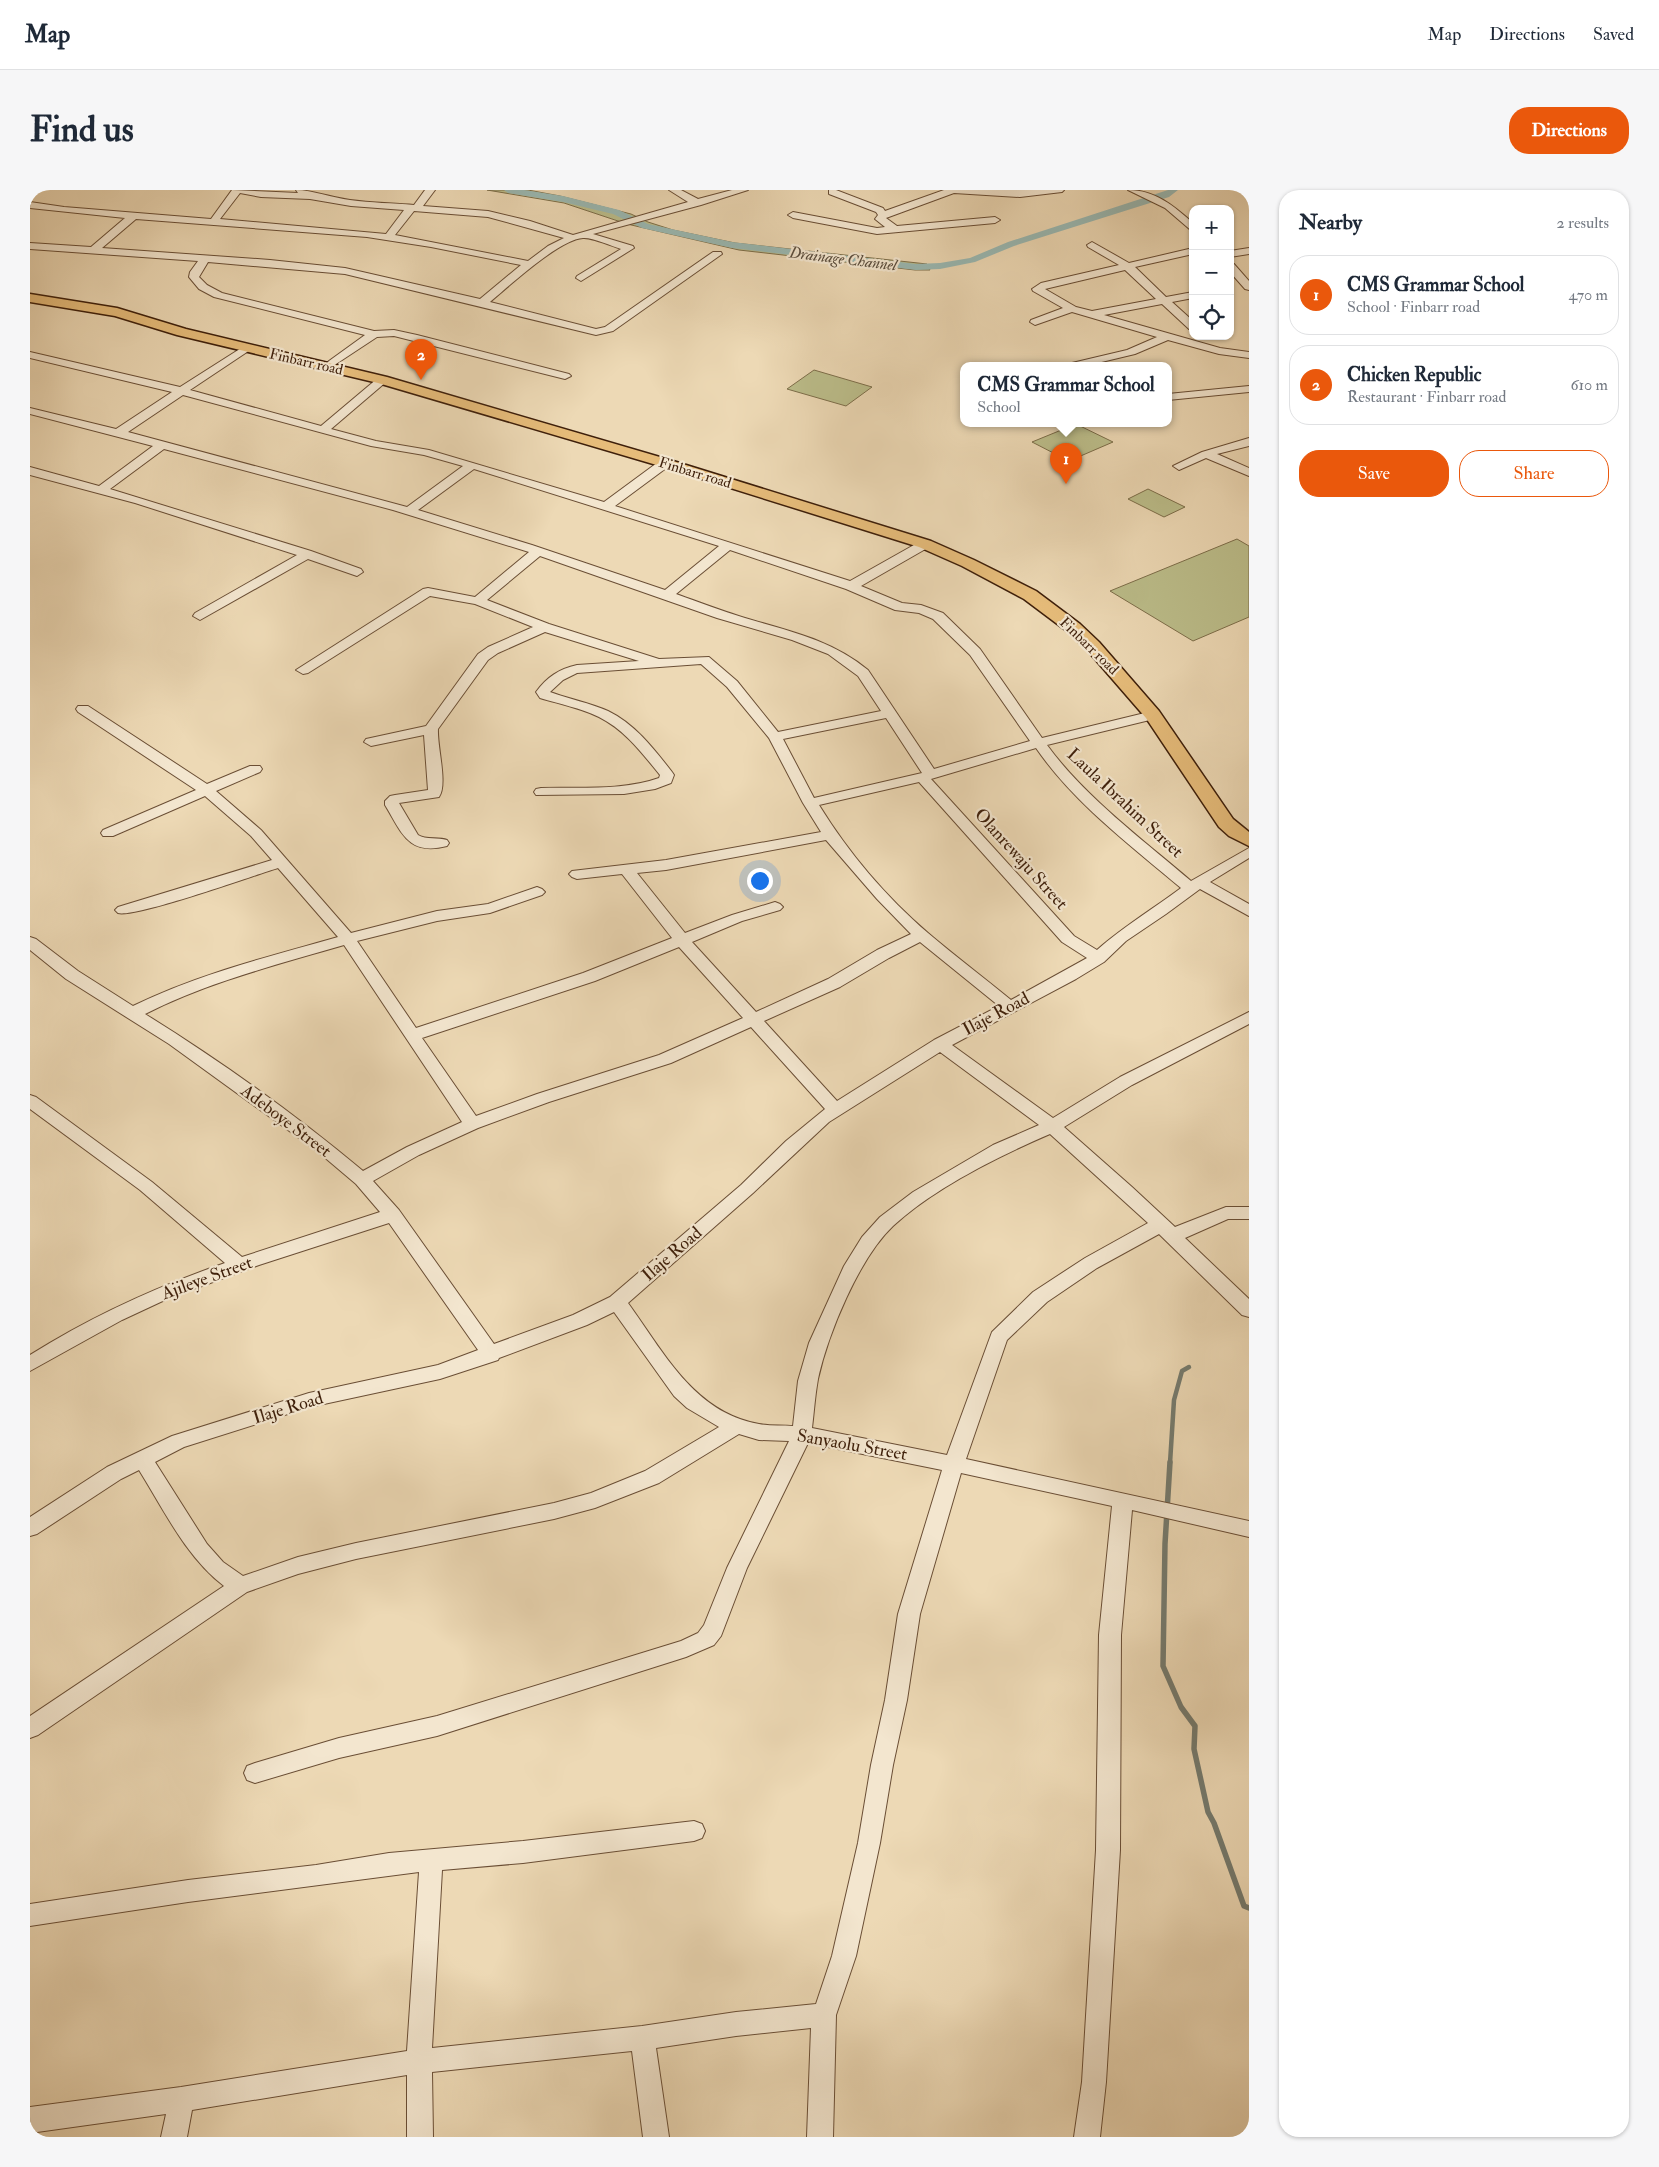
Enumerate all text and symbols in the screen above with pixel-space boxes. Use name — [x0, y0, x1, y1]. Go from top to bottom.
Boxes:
text: Map — [25, 19, 70, 50]
text: Map — [1428, 23, 1461, 46]
text: Directions — [1489, 23, 1565, 46]
text: Saved — [1593, 23, 1634, 46]
button: Directions — [1509, 107, 1629, 154]
text: Find us — [30, 108, 134, 152]
map controls — [1189, 205, 1234, 340]
button: + — [1189, 205, 1234, 250]
text: Nearby — [1299, 209, 1362, 236]
text: 2 results — [1556, 213, 1609, 233]
water label: Drainage Channel — [787, 242, 899, 276]
button: − — [1189, 250, 1234, 295]
text: CMS Grammar School — [1347, 273, 1524, 297]
text: 1 — [1313, 285, 1319, 305]
text: 470 m — [1568, 285, 1608, 305]
button: locate — [1189, 295, 1234, 340]
text: School · Finbarr road — [1347, 297, 1480, 317]
pin: 2 — [405, 339, 437, 380]
street label: Finbarr road — [267, 344, 345, 380]
popup — [960, 362, 1172, 427]
text: Chicken Republic — [1347, 363, 1481, 387]
text: CMS Grammar School — [977, 373, 1155, 397]
text: 2 — [1312, 375, 1320, 395]
text: 610 m — [1570, 375, 1608, 395]
text: Restaurant · Finbarr road — [1347, 387, 1506, 407]
text: School — [977, 397, 1020, 417]
pin: 1 — [1050, 443, 1082, 484]
button: Save — [1299, 450, 1449, 497]
button: Share — [1459, 450, 1609, 497]
street label: Finbarr road — [656, 453, 734, 493]
street label: Finbarr road — [1055, 613, 1123, 679]
street label: Laula Ibrahim Street — [1062, 743, 1188, 863]
street label: Olanrewaju Street — [969, 803, 1073, 915]
your location — [747, 868, 773, 894]
street label: Ilaje Road — [959, 987, 1033, 1041]
street label: Adeboye Street — [235, 1079, 336, 1163]
street label: Ilaje Road — [637, 1221, 707, 1286]
street label: Ajileye Street — [158, 1251, 256, 1305]
street label: Ilaje Road — [250, 1386, 326, 1430]
street label: Sanyaolu Street — [795, 1424, 909, 1466]

